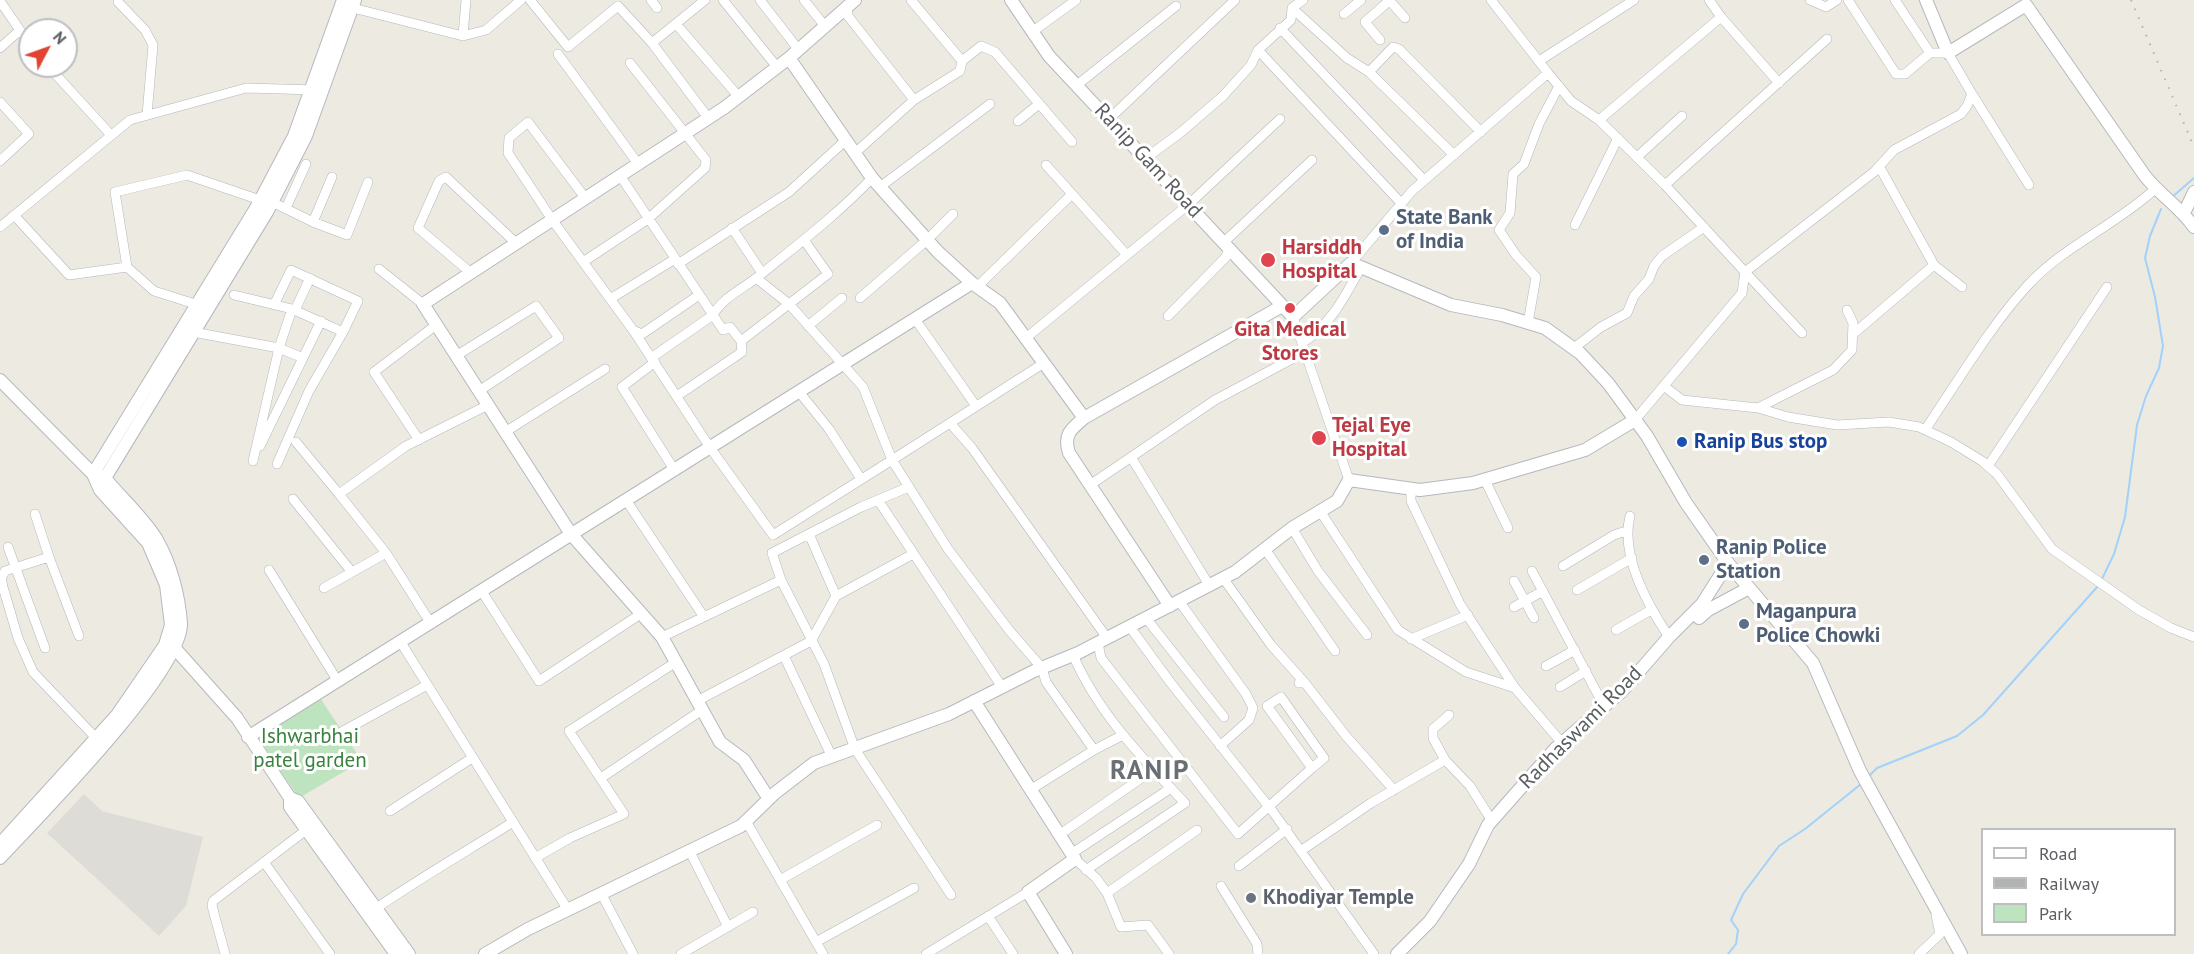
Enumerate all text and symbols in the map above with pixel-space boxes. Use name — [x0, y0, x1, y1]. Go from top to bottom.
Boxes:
north arrow — [18, 18, 78, 78]
text: N — [49, 27, 71, 48]
street label: Ranip Gam Road — [1089, 99, 1207, 223]
place label: State Bank of India — [1396, 205, 1493, 255]
marker: State Bank of India — [1377, 223, 1391, 237]
place label: Harsiddh Hospital — [1282, 235, 1362, 285]
marker: Harsiddh Hospital — [1259, 251, 1277, 269]
marker: Gita Medical Stores — [1283, 301, 1297, 315]
place label: Gita Medical Stores — [1234, 317, 1346, 367]
place label: Tejal Eye Hospital — [1332, 413, 1411, 463]
marker: Tejal Eye Hospital — [1310, 429, 1328, 447]
place label: Ranip Bus stop — [1694, 429, 1827, 455]
marker: Ranip Bus stop — [1675, 435, 1689, 449]
place label: Ranip Police Station — [1716, 535, 1827, 585]
marker: Ranip Police Station — [1697, 553, 1711, 567]
place label: Maganpura Police Chowki — [1756, 599, 1880, 649]
marker: Maganpura Police Chowki — [1737, 617, 1751, 631]
street label: Radhaswami Road — [1514, 661, 1648, 795]
park label: Ishwarbhai patel garden — [253, 724, 367, 774]
district label: RANIP — [1110, 755, 1190, 787]
legend — [1981, 828, 2176, 936]
text: Road — [2039, 842, 2077, 865]
text: Railway — [2039, 872, 2099, 895]
place label: Khodiyar Temple — [1263, 885, 1414, 911]
marker: Khodiyar Temple — [1244, 891, 1258, 905]
text: Park — [2039, 902, 2072, 925]

